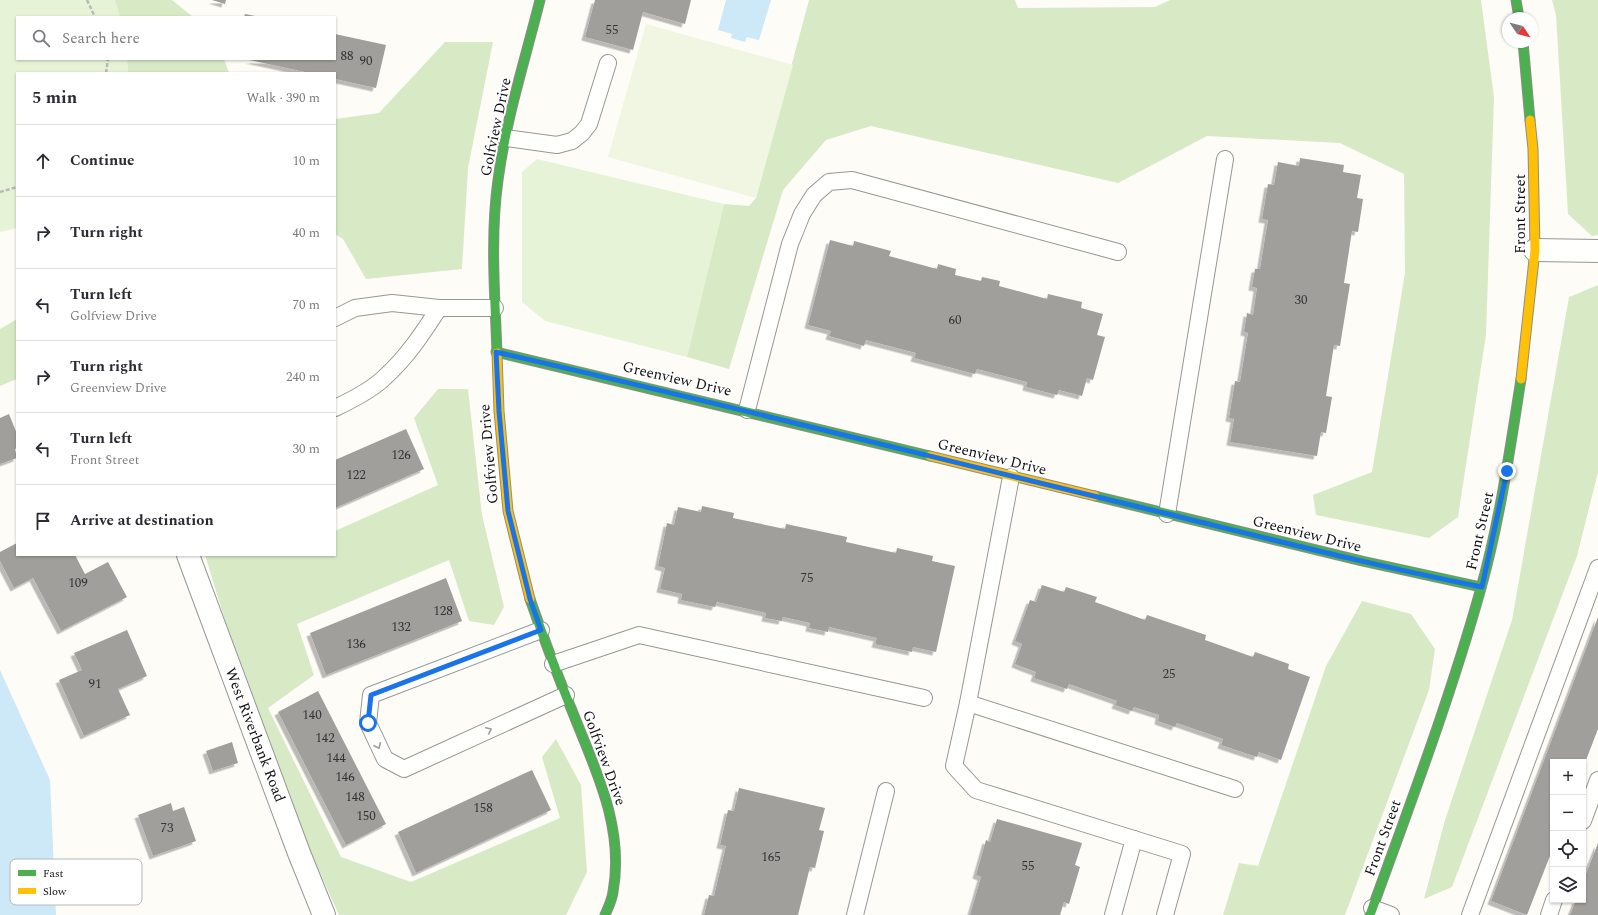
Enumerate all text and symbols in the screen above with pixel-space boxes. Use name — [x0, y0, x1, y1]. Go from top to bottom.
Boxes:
north arrow — [1502, 12, 1538, 48]
search box — [16, 16, 336, 60]
house number: 55 — [606, 20, 619, 40]
icon: search — [30, 27, 52, 49]
text: Search here — [62, 27, 140, 50]
house number: 88 — [341, 46, 354, 66]
house number: 90 — [360, 51, 373, 71]
street label: Golfview Drive — [474, 76, 518, 178]
text: 5 min — [32, 85, 77, 111]
text: Walk · 390 m — [246, 88, 320, 108]
text: Continue — [70, 149, 135, 172]
icon: ahead — [32, 150, 54, 172]
text: 10 m — [293, 151, 320, 171]
street label: Front Street — [1509, 174, 1532, 254]
text: Turn right — [70, 221, 143, 244]
icon: right — [32, 222, 54, 244]
text: 40 m — [293, 223, 320, 243]
text: Turn left — [70, 283, 132, 306]
house number: 30 — [1295, 290, 1308, 310]
icon: left — [32, 294, 54, 316]
text: 70 m — [293, 295, 320, 315]
text: Golfview Drive — [70, 306, 157, 326]
house number: 60 — [949, 310, 962, 330]
text: Turn right — [70, 355, 143, 378]
street label: Greenview Drive — [620, 355, 734, 403]
icon: right — [32, 366, 54, 388]
text: 240 m — [286, 367, 320, 387]
text: Greenview Drive — [70, 378, 167, 398]
street label: Golfview Drive — [473, 403, 505, 505]
text: Turn left — [70, 427, 132, 450]
street label: Greenview Drive — [935, 432, 1049, 482]
icon: left — [32, 438, 54, 460]
text: 30 m — [293, 439, 320, 459]
house number: 126 — [391, 445, 411, 465]
text: Front Street — [70, 450, 139, 470]
route end — [1498, 462, 1516, 480]
house number: 122 — [346, 465, 366, 485]
street label: Front Street — [1460, 489, 1500, 573]
text: Arrive at destination — [70, 509, 214, 532]
street label: Greenview Drive — [1250, 509, 1364, 559]
icon: arrive — [32, 510, 54, 532]
house number: 75 — [801, 568, 814, 588]
house number: 109 — [68, 573, 88, 593]
house number: 128 — [433, 601, 453, 621]
house number: 132 — [391, 617, 411, 637]
house number: 136 — [346, 634, 366, 654]
street label: West Riverbank Road — [219, 664, 291, 806]
house number: 25 — [1163, 664, 1176, 684]
house number: 91 — [89, 674, 102, 694]
house number: 140 — [302, 705, 322, 725]
street label: Golfview Drive — [576, 707, 632, 809]
route start — [359, 714, 377, 732]
one-way arrow — [484, 727, 492, 735]
house number: 142 — [315, 728, 335, 748]
one-way arrow — [373, 741, 381, 749]
house number: 144 — [326, 748, 346, 768]
map controls — [1550, 759, 1586, 903]
button: + — [1550, 759, 1586, 795]
house number: 146 — [335, 767, 355, 787]
house number: 148 — [345, 787, 365, 807]
button: − — [1550, 795, 1586, 831]
street label: Front Street — [1359, 796, 1407, 880]
house number: 158 — [473, 798, 493, 818]
house number: 150 — [356, 806, 376, 826]
house number: 73 — [161, 818, 174, 838]
button: locate — [1550, 831, 1586, 867]
house number: 165 — [761, 847, 781, 867]
house number: 55 — [1022, 856, 1035, 876]
legend — [10, 859, 142, 905]
text: Fast — [43, 865, 64, 882]
button: layers — [1550, 867, 1586, 903]
text: Slow — [43, 883, 67, 900]

